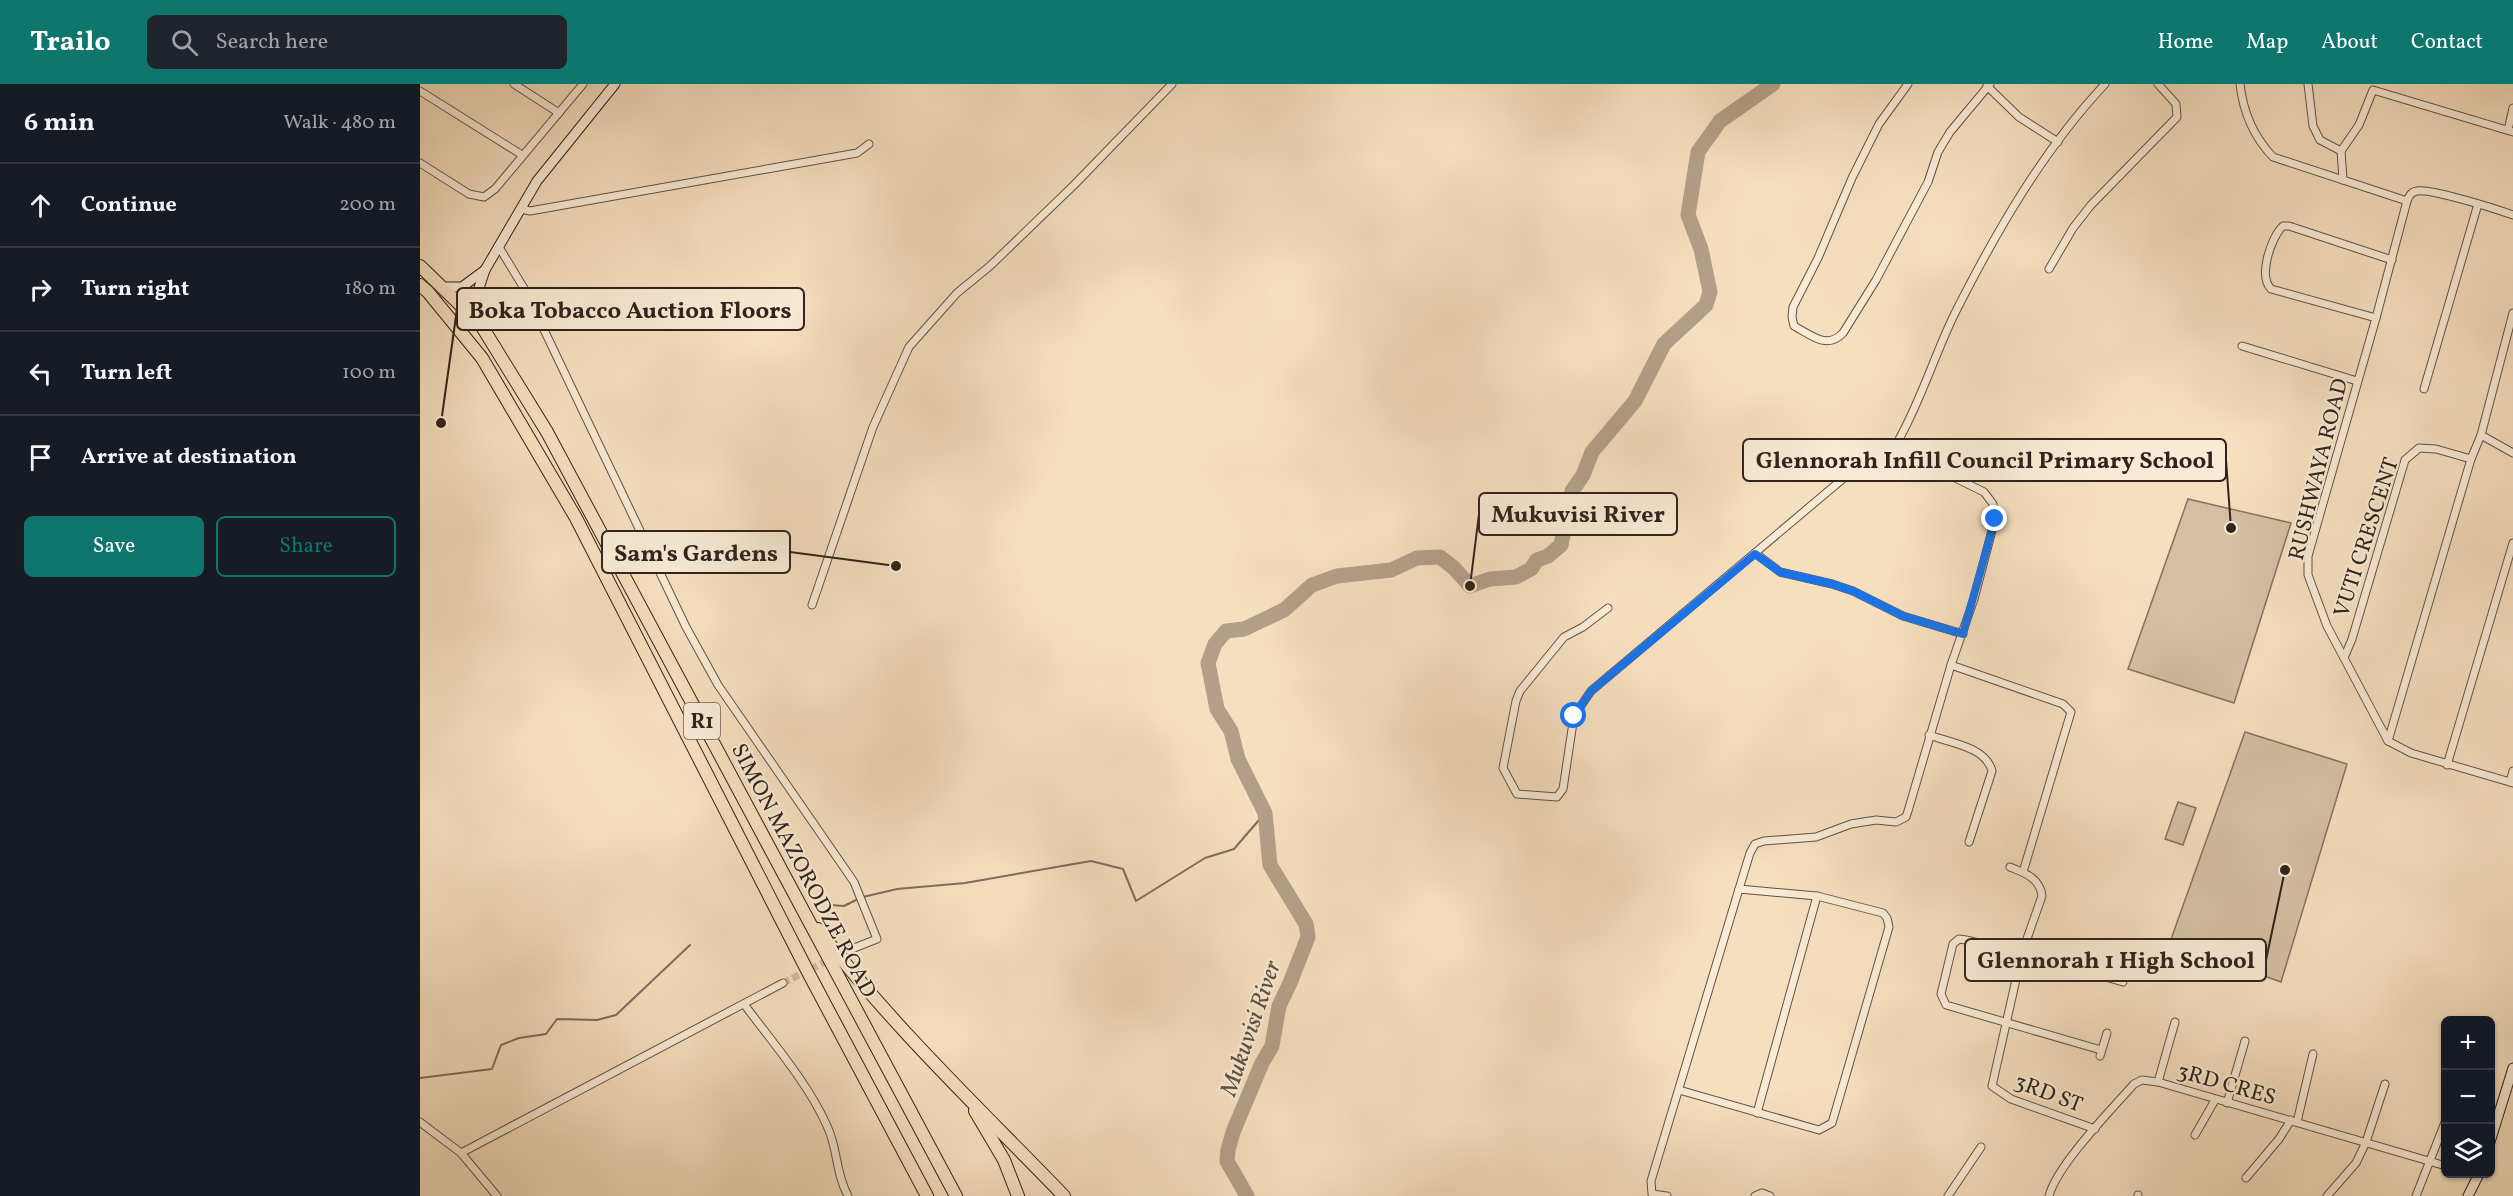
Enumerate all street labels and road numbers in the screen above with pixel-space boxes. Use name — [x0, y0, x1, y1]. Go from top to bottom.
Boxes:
street label: RUSHWAYA ROAD — [2282, 375, 2357, 564]
street label: VUTI CRESCENT — [2327, 454, 2408, 621]
road number: R1 — [684, 703, 720, 739]
street label: SIMON MAZORODZE ROAD — [722, 738, 883, 1004]
street label: 3RD CRES — [2173, 1057, 2279, 1114]
street label: 3RD ST — [2009, 1067, 2087, 1122]

